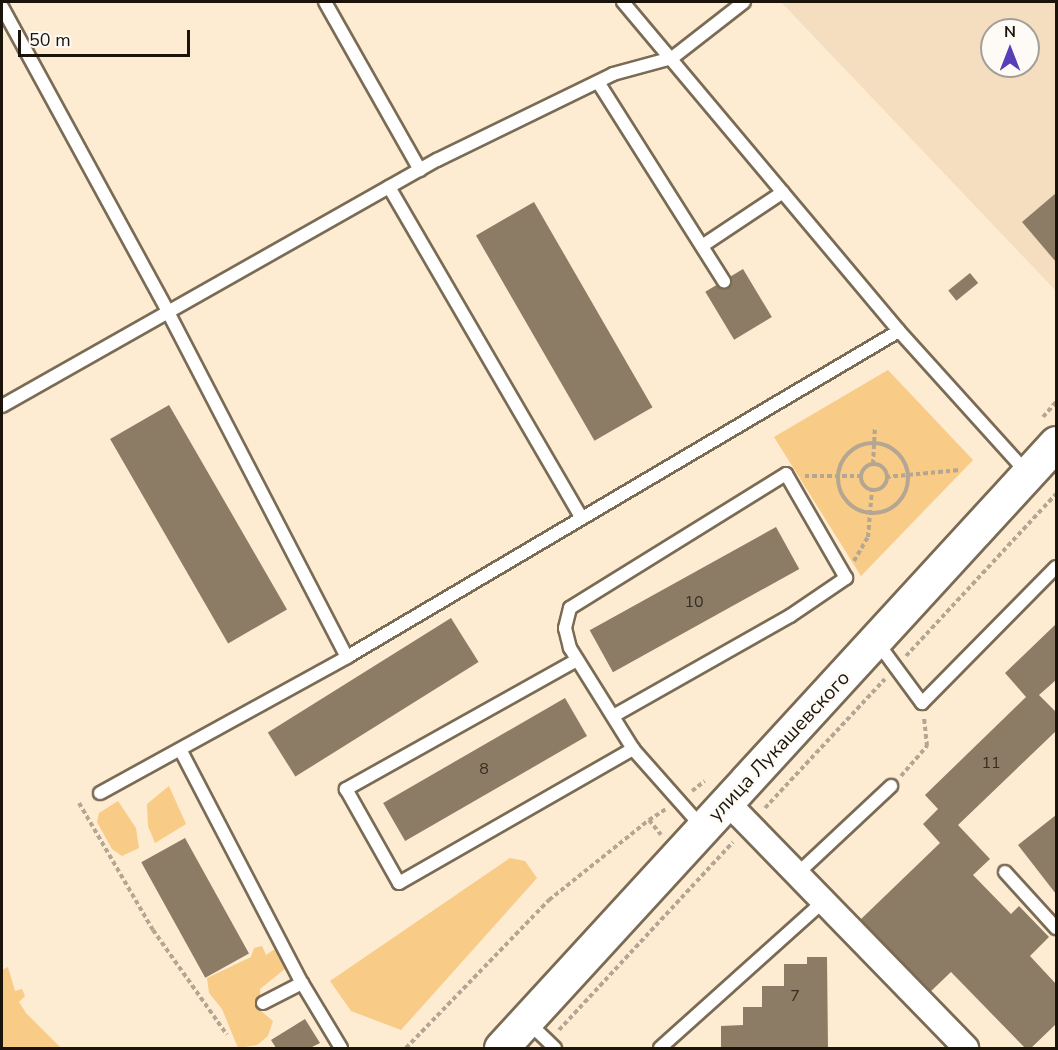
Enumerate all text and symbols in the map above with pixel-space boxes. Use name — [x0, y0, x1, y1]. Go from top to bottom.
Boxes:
scale bar — [21, 18, 194, 56]
north arrow — [980, 18, 1040, 78]
text: N — [1004, 21, 1016, 43]
text: 50 m — [29, 28, 71, 52]
house number: 10 — [684, 592, 704, 612]
street label: улица Лукашевского — [703, 666, 855, 826]
house number: 11 — [981, 753, 1001, 773]
house number: 8 — [479, 759, 489, 779]
house number: 7 — [790, 986, 800, 1006]

